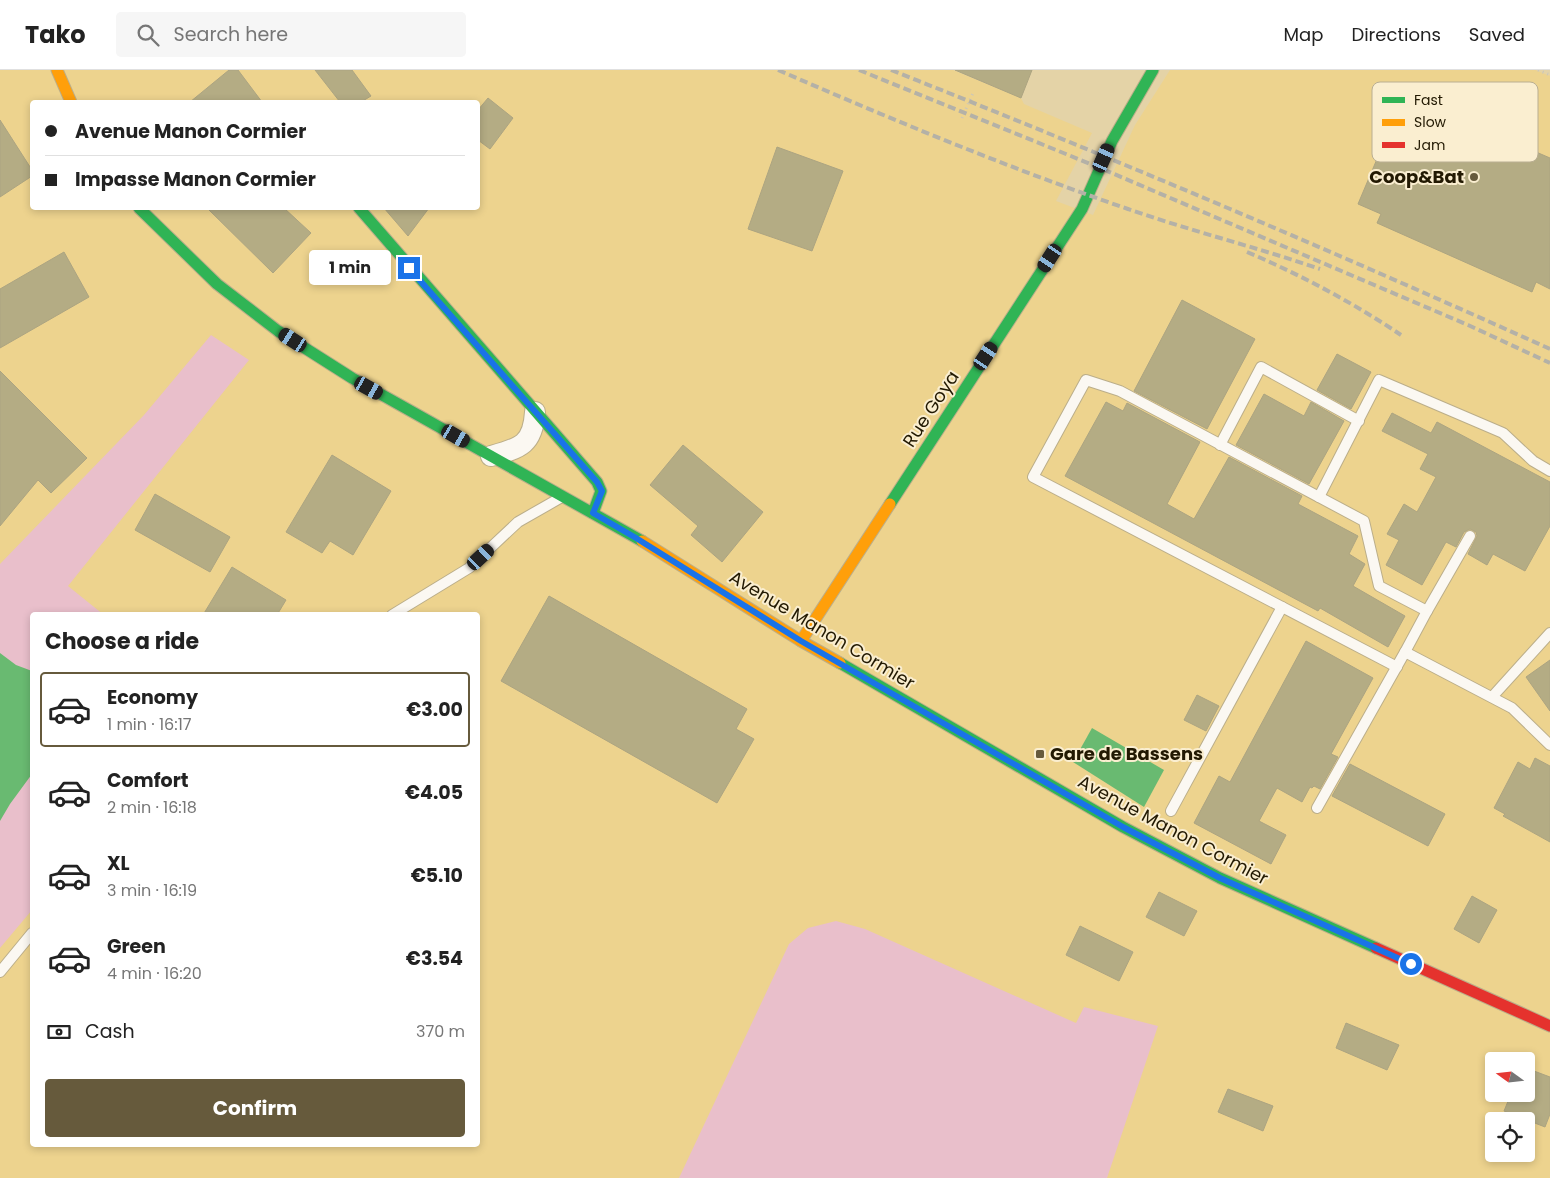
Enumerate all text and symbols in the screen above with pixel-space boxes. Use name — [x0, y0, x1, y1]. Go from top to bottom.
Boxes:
search box — [116, 12, 466, 57]
text: Tako — [25, 18, 86, 51]
icon: search — [134, 21, 162, 49]
text: Search here — [174, 21, 288, 48]
text: Map — [1284, 22, 1323, 47]
text: Directions — [1351, 22, 1441, 47]
text: Saved — [1469, 22, 1525, 47]
legend — [1372, 82, 1538, 162]
text: Fast — [1414, 90, 1443, 110]
text: Slow — [1414, 112, 1447, 132]
text: Avenue Manon Cormier — [75, 118, 306, 145]
text: Jam — [1414, 135, 1445, 155]
car — [1091, 141, 1116, 175]
place label: Coop&Bat — [1369, 164, 1464, 189]
text: Impasse Manon Cormier — [75, 166, 316, 193]
marker: Coop&Bat — [1468, 171, 1480, 183]
car — [1035, 241, 1064, 275]
callout: 1 min — [309, 250, 392, 286]
text: 1 min — [329, 256, 371, 279]
route end — [398, 257, 420, 279]
car — [276, 326, 309, 354]
car — [971, 339, 1000, 373]
street label: Rue Goya — [897, 366, 965, 452]
car — [352, 374, 385, 402]
car — [439, 422, 472, 450]
car — [464, 541, 497, 573]
street label: Avenue Manon Cormier — [725, 564, 920, 695]
text: Choose a ride — [45, 626, 199, 657]
text: Economy — [107, 684, 198, 711]
icon: car — [47, 687, 92, 732]
text: €3.00 — [406, 696, 463, 723]
text: 1 min · 16:17 — [107, 713, 192, 736]
place label: Gare de Bassens — [1050, 741, 1203, 766]
marker: Gare de Bassens — [1034, 748, 1046, 760]
text: Comfort — [107, 767, 189, 794]
street label: Avenue Manon Cormier — [1074, 769, 1273, 891]
icon: car — [47, 770, 92, 815]
text: €4.05 — [405, 779, 463, 806]
text: 2 min · 16:18 — [107, 796, 197, 819]
text: XL — [107, 850, 130, 877]
icon: car — [47, 853, 92, 898]
text: €5.10 — [411, 862, 463, 889]
text: 3 min · 16:19 — [107, 879, 197, 902]
text: Green — [107, 933, 166, 960]
icon: car — [47, 936, 92, 981]
text: €3.54 — [406, 945, 463, 972]
route start — [1400, 953, 1422, 975]
text: 4 min · 16:20 — [107, 962, 202, 985]
icon: cash — [45, 1018, 73, 1046]
text: Cash — [85, 1018, 135, 1045]
text: 370 m — [416, 1020, 465, 1043]
north arrow — [1485, 1052, 1535, 1102]
map controls — [1485, 1052, 1535, 1162]
button: Confirm — [45, 1079, 465, 1137]
button: locate — [1485, 1112, 1535, 1162]

